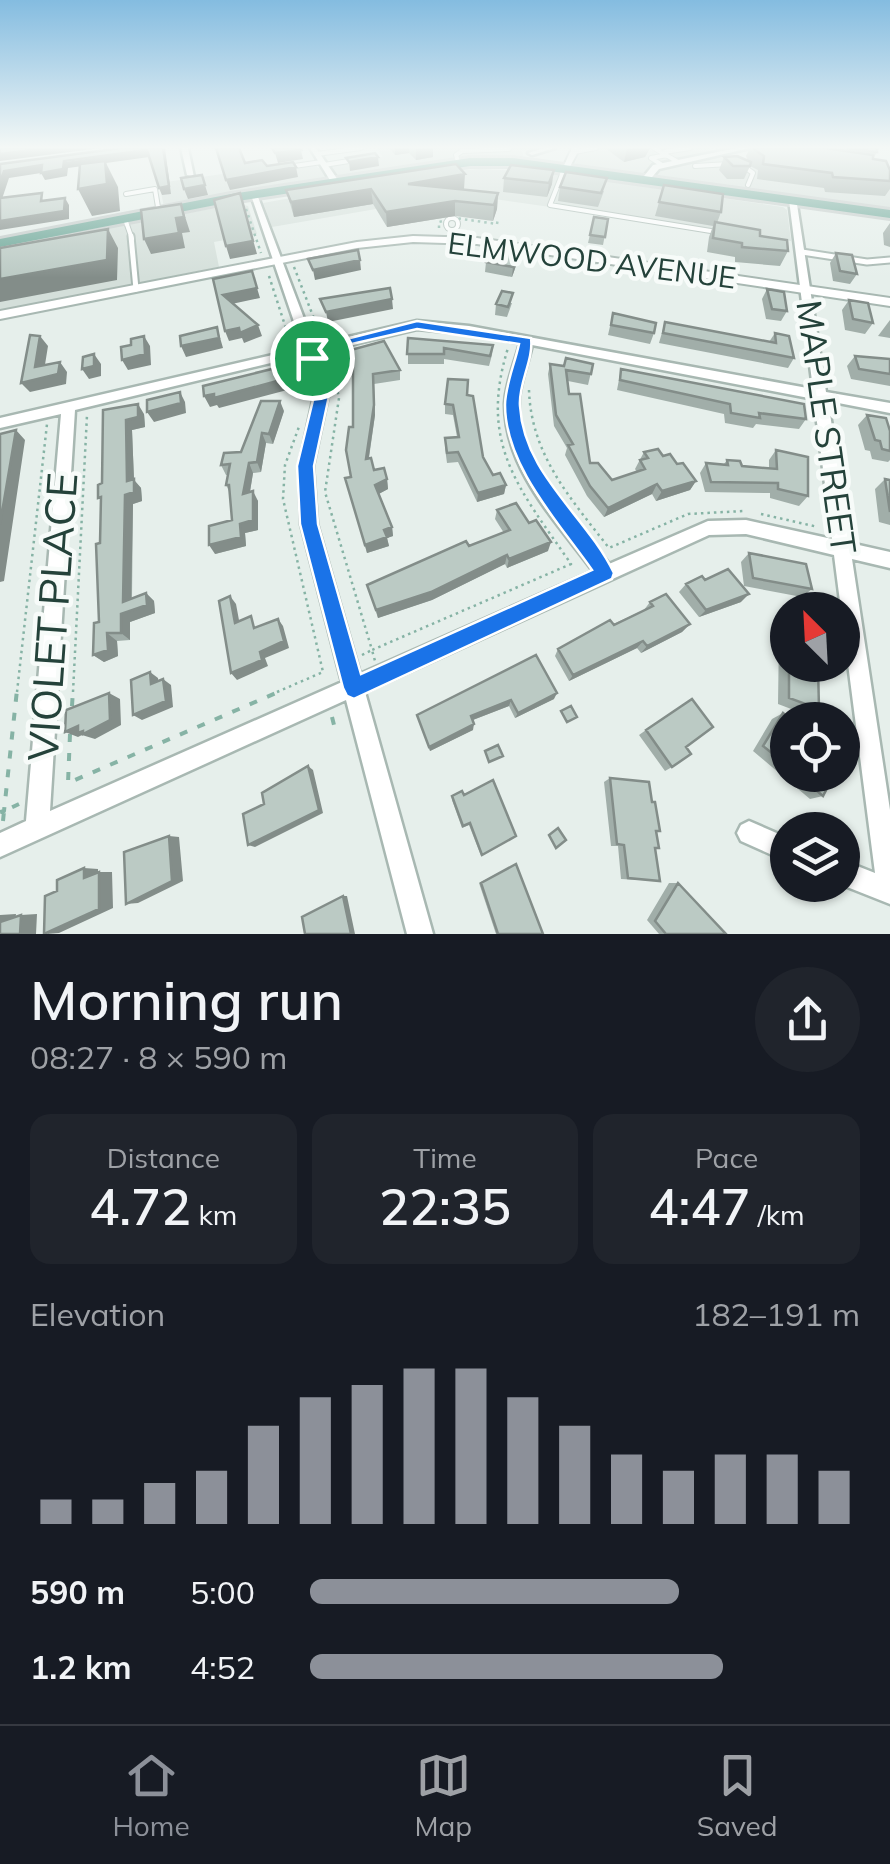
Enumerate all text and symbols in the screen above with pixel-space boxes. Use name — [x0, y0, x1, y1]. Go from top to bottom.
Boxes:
street label: ELMWOOD AVENUE — [446, 223, 738, 297]
street label: MAPLE STREET — [787, 297, 867, 557]
pin — [270, 316, 355, 401]
icon: arrive — [285, 331, 340, 386]
street label: VIOLET PLACE — [15, 471, 89, 763]
north arrow — [770, 592, 860, 682]
map controls — [770, 592, 860, 902]
button: locate — [770, 702, 860, 792]
button: layers — [770, 812, 860, 902]
text: Morning run — [30, 965, 343, 1034]
button: share — [755, 967, 860, 1072]
text: 08:27 · 8 × 590 m — [30, 1037, 287, 1077]
text: Distance — [107, 1140, 220, 1175]
text: Time — [413, 1140, 477, 1175]
text: Pace — [695, 1140, 758, 1175]
text: 4.72 — [89, 1175, 191, 1238]
text: 22:35 — [379, 1175, 511, 1238]
text: 4:47 — [649, 1175, 750, 1238]
text: km — [191, 1197, 237, 1232]
text: /km — [750, 1197, 805, 1232]
text: Elevation — [30, 1294, 165, 1334]
text: 182–191 m — [692, 1294, 860, 1334]
text: 590 m — [30, 1572, 125, 1612]
text: 5:00 — [190, 1572, 255, 1612]
text: 1.2 km — [30, 1647, 132, 1687]
text: 4:52 — [190, 1647, 255, 1687]
tab: Home — [112, 1748, 190, 1843]
tab: Map — [414, 1748, 472, 1843]
tab: Saved — [697, 1748, 778, 1843]

